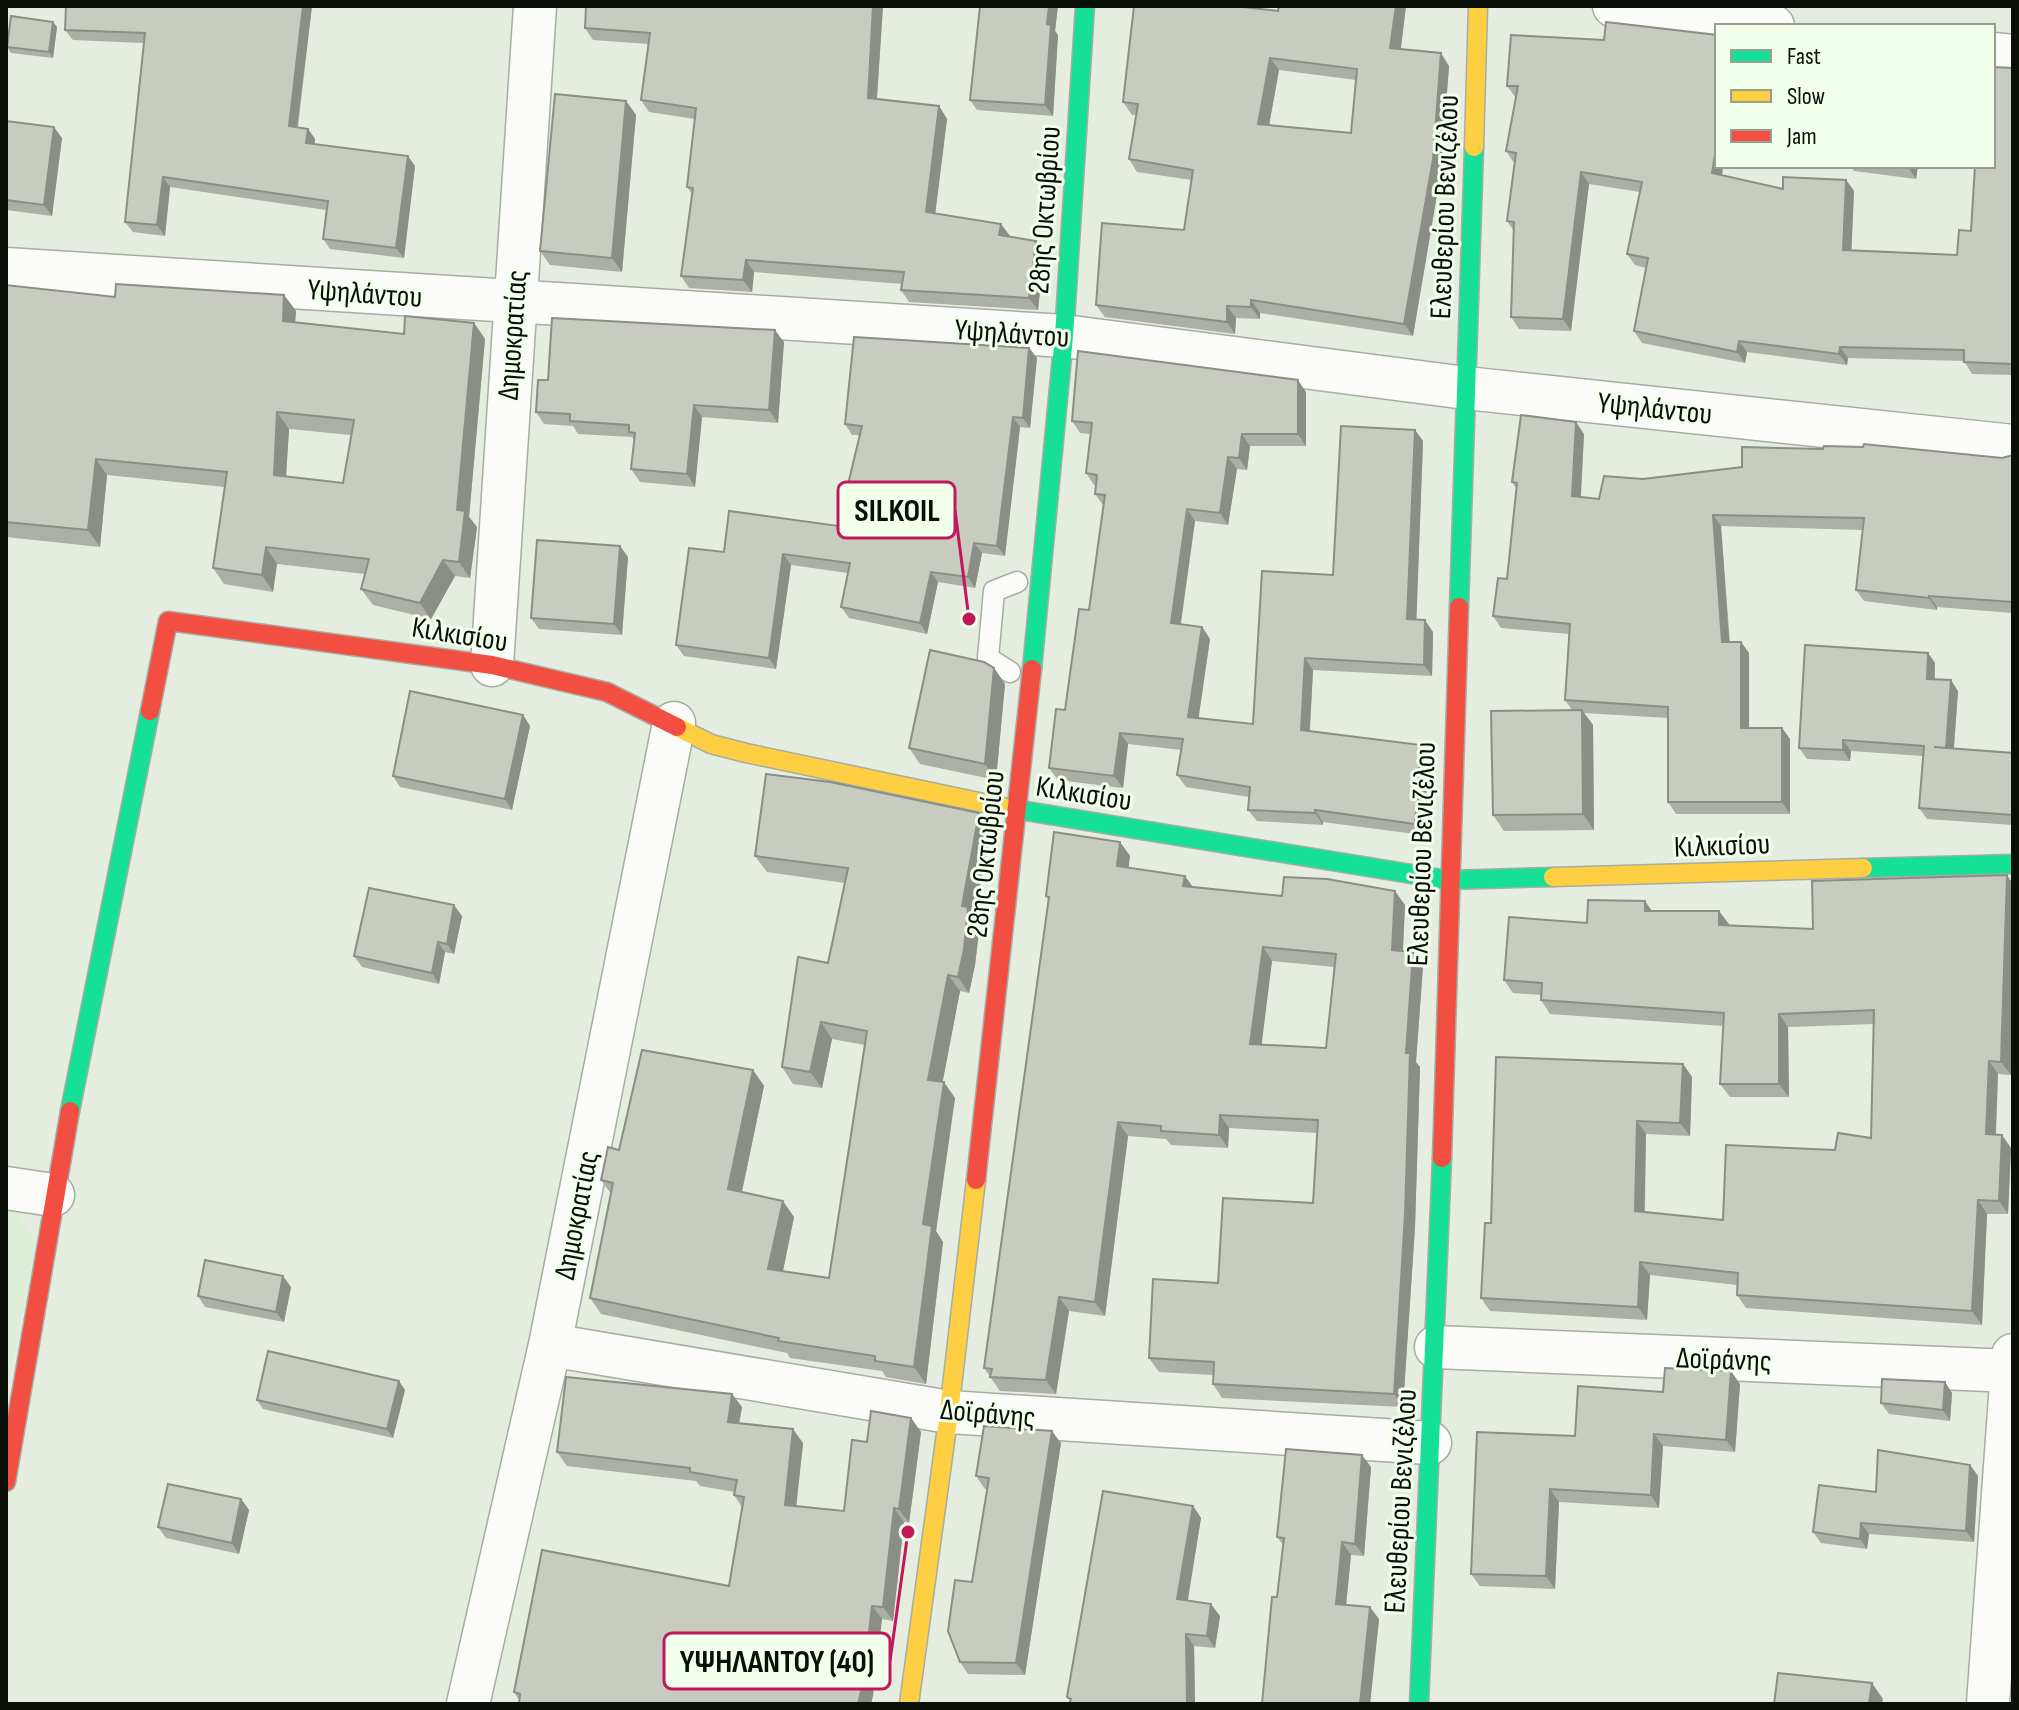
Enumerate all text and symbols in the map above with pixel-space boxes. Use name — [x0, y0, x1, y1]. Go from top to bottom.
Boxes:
legend — [1715, 24, 1995, 168]
text: Fast — [1787, 42, 1821, 71]
text: Slow — [1787, 82, 1825, 111]
street label: Ελευθερίου Βενιζέλου — [1423, 94, 1467, 320]
text: Jam — [1786, 122, 1817, 151]
street label: 28ης Οκτωβρίου — [1021, 125, 1069, 295]
street label: Δημοκρατίας — [491, 269, 535, 401]
street label: Υψηλάντου — [306, 272, 423, 316]
street label: Υψηλάντου — [953, 312, 1070, 356]
street label: Υψηλάντου — [1596, 385, 1714, 433]
callout: SILKOIL — [838, 482, 955, 538]
text: SILKOIL — [854, 492, 940, 531]
street label: Κιλκισίου — [409, 610, 510, 660]
street label: Ελευθερίου Βενιζέλου — [1400, 741, 1444, 967]
street label: 28ης Οκτωβρίου — [959, 769, 1013, 940]
street label: Κιλκισίου — [1033, 769, 1134, 819]
street label: Κιλκισίου — [1673, 826, 1771, 866]
street label: Δημοκρατίας — [547, 1148, 607, 1283]
street label: Δοϊράνης — [1676, 1340, 1772, 1380]
street label: Ελευθερίου Βενιζέλου — [1377, 1388, 1425, 1614]
street label: Δοϊράνης — [939, 1392, 1037, 1436]
callout: ΥΨΗΛΑΝΤΟΥ (40) — [664, 1633, 890, 1689]
text: ΥΨΗΛΑΝΤΟΥ (40) — [680, 1643, 874, 1682]

